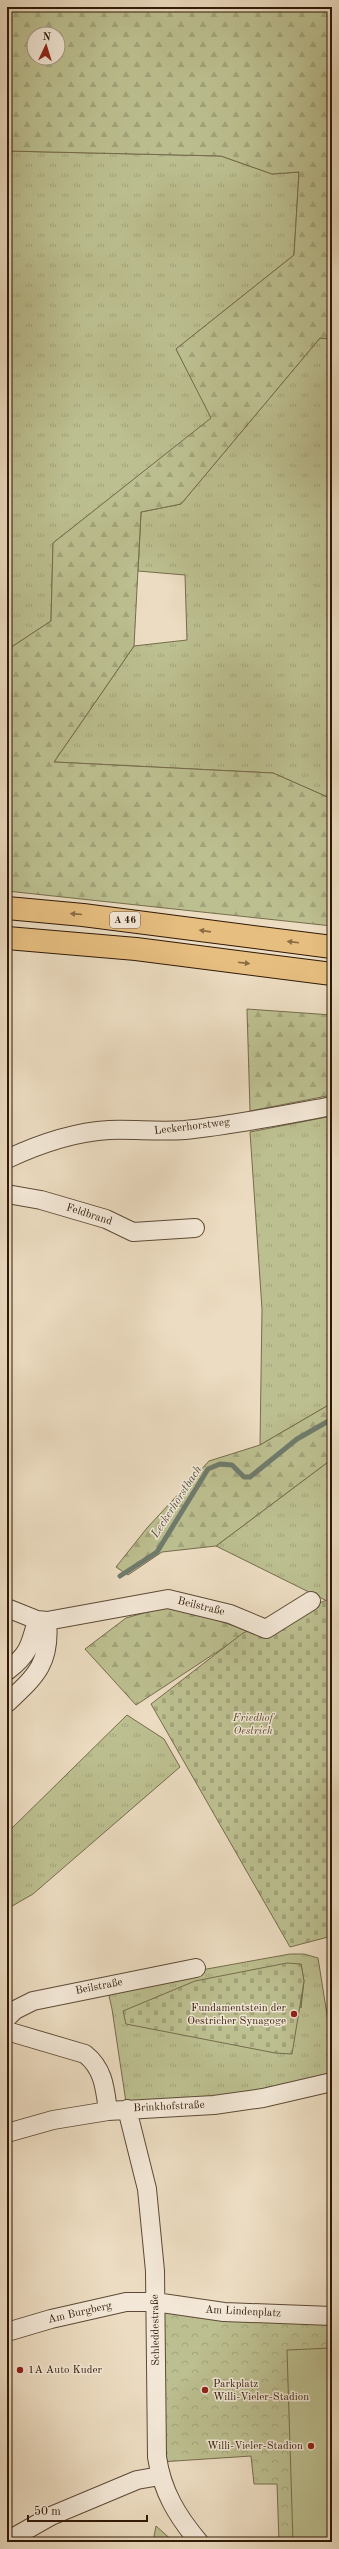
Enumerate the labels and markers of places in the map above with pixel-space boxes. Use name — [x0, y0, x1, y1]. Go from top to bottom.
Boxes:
place label: Fundamentstein der Oestricher Synagoge — [187, 2003, 286, 2027]
marker: Fundamentstein der Oestricher Synagoge — [289, 2009, 299, 2019]
marker: 1A Auto Kuder — [15, 2365, 25, 2375]
place label: 1A Auto Kuder — [28, 2365, 103, 2376]
place label: Parkplatz Willi-Vieler-Stadion — [213, 2379, 309, 2403]
marker: Parkplatz Willi-Vieler-Stadion — [200, 2385, 210, 2395]
place label: Willi-Vieler-Stadion — [207, 2441, 303, 2452]
marker: Willi-Vieler-Stadion — [306, 2441, 316, 2451]

